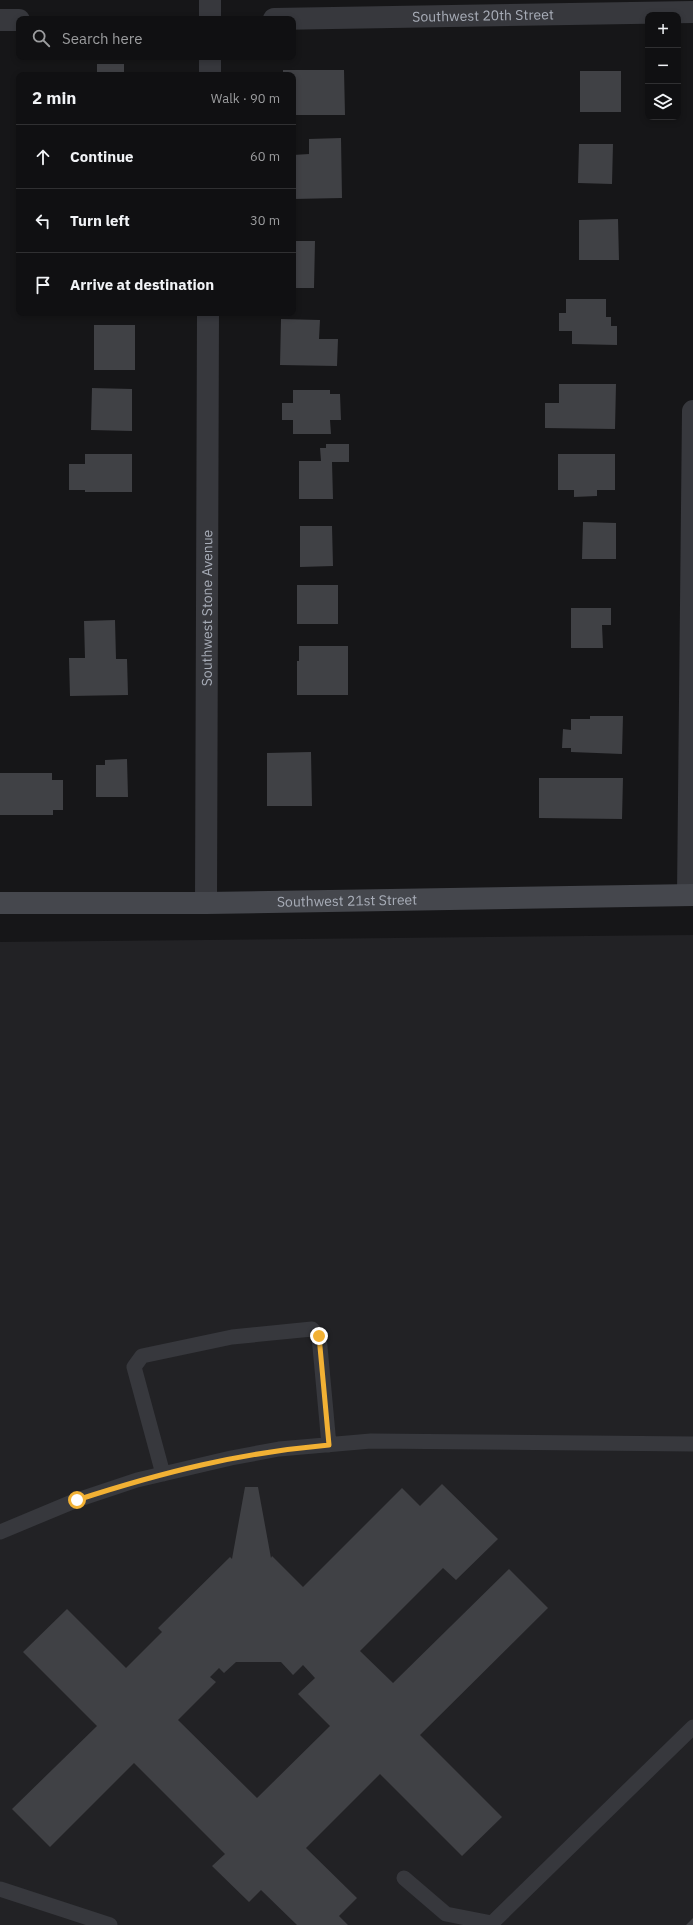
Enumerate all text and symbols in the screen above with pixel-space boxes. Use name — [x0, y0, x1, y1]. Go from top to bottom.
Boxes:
street label: Southwest 20th Street — [412, 5, 554, 26]
map controls — [645, 12, 681, 120]
button: + — [645, 12, 681, 48]
search box — [16, 16, 296, 60]
icon: search — [30, 27, 52, 49]
text: Search here — [62, 29, 142, 48]
button: − — [645, 48, 681, 84]
button: layers — [645, 84, 681, 120]
text: 2 min — [32, 87, 76, 109]
text: Walk · 90 m — [211, 90, 280, 107]
icon: ahead — [32, 146, 54, 168]
text: Continue — [70, 147, 134, 166]
text: 60 m — [250, 148, 280, 165]
icon: left — [32, 210, 54, 232]
text: Turn left — [70, 211, 130, 230]
text: 30 m — [250, 212, 280, 229]
icon: arrive — [32, 274, 54, 296]
text: Arrive at destination — [70, 275, 214, 294]
street label: Southwest Stone Avenue — [198, 529, 216, 686]
street label: Southwest 21st Street — [277, 891, 417, 911]
route end — [310, 1327, 328, 1345]
route start — [68, 1491, 86, 1509]

